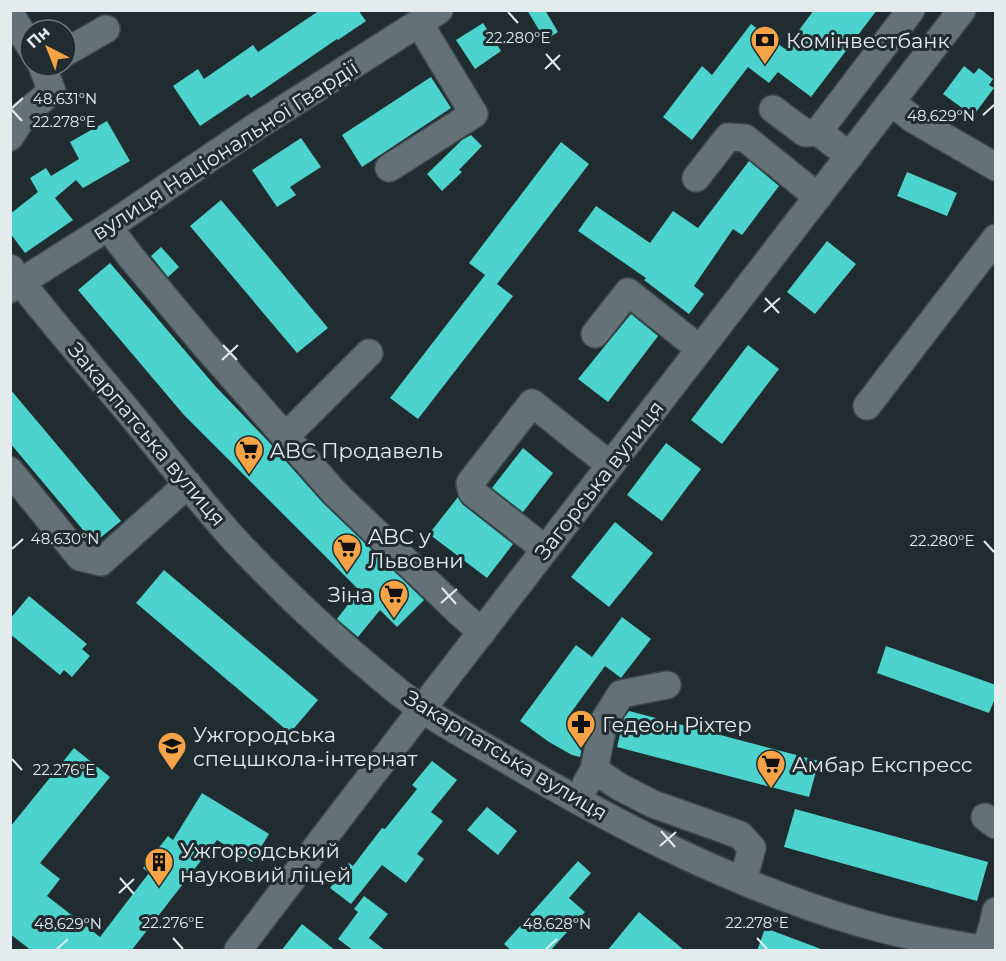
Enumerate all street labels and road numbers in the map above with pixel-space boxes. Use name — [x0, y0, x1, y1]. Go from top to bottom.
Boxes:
street label: вулиця Національної Гвардії — [88, 55, 363, 245]
street label: Закарпатська вулиця — [63, 337, 231, 531]
street label: Загорська вулиця — [529, 396, 669, 564]
street label: Закарпатська вулиця — [400, 685, 612, 825]

